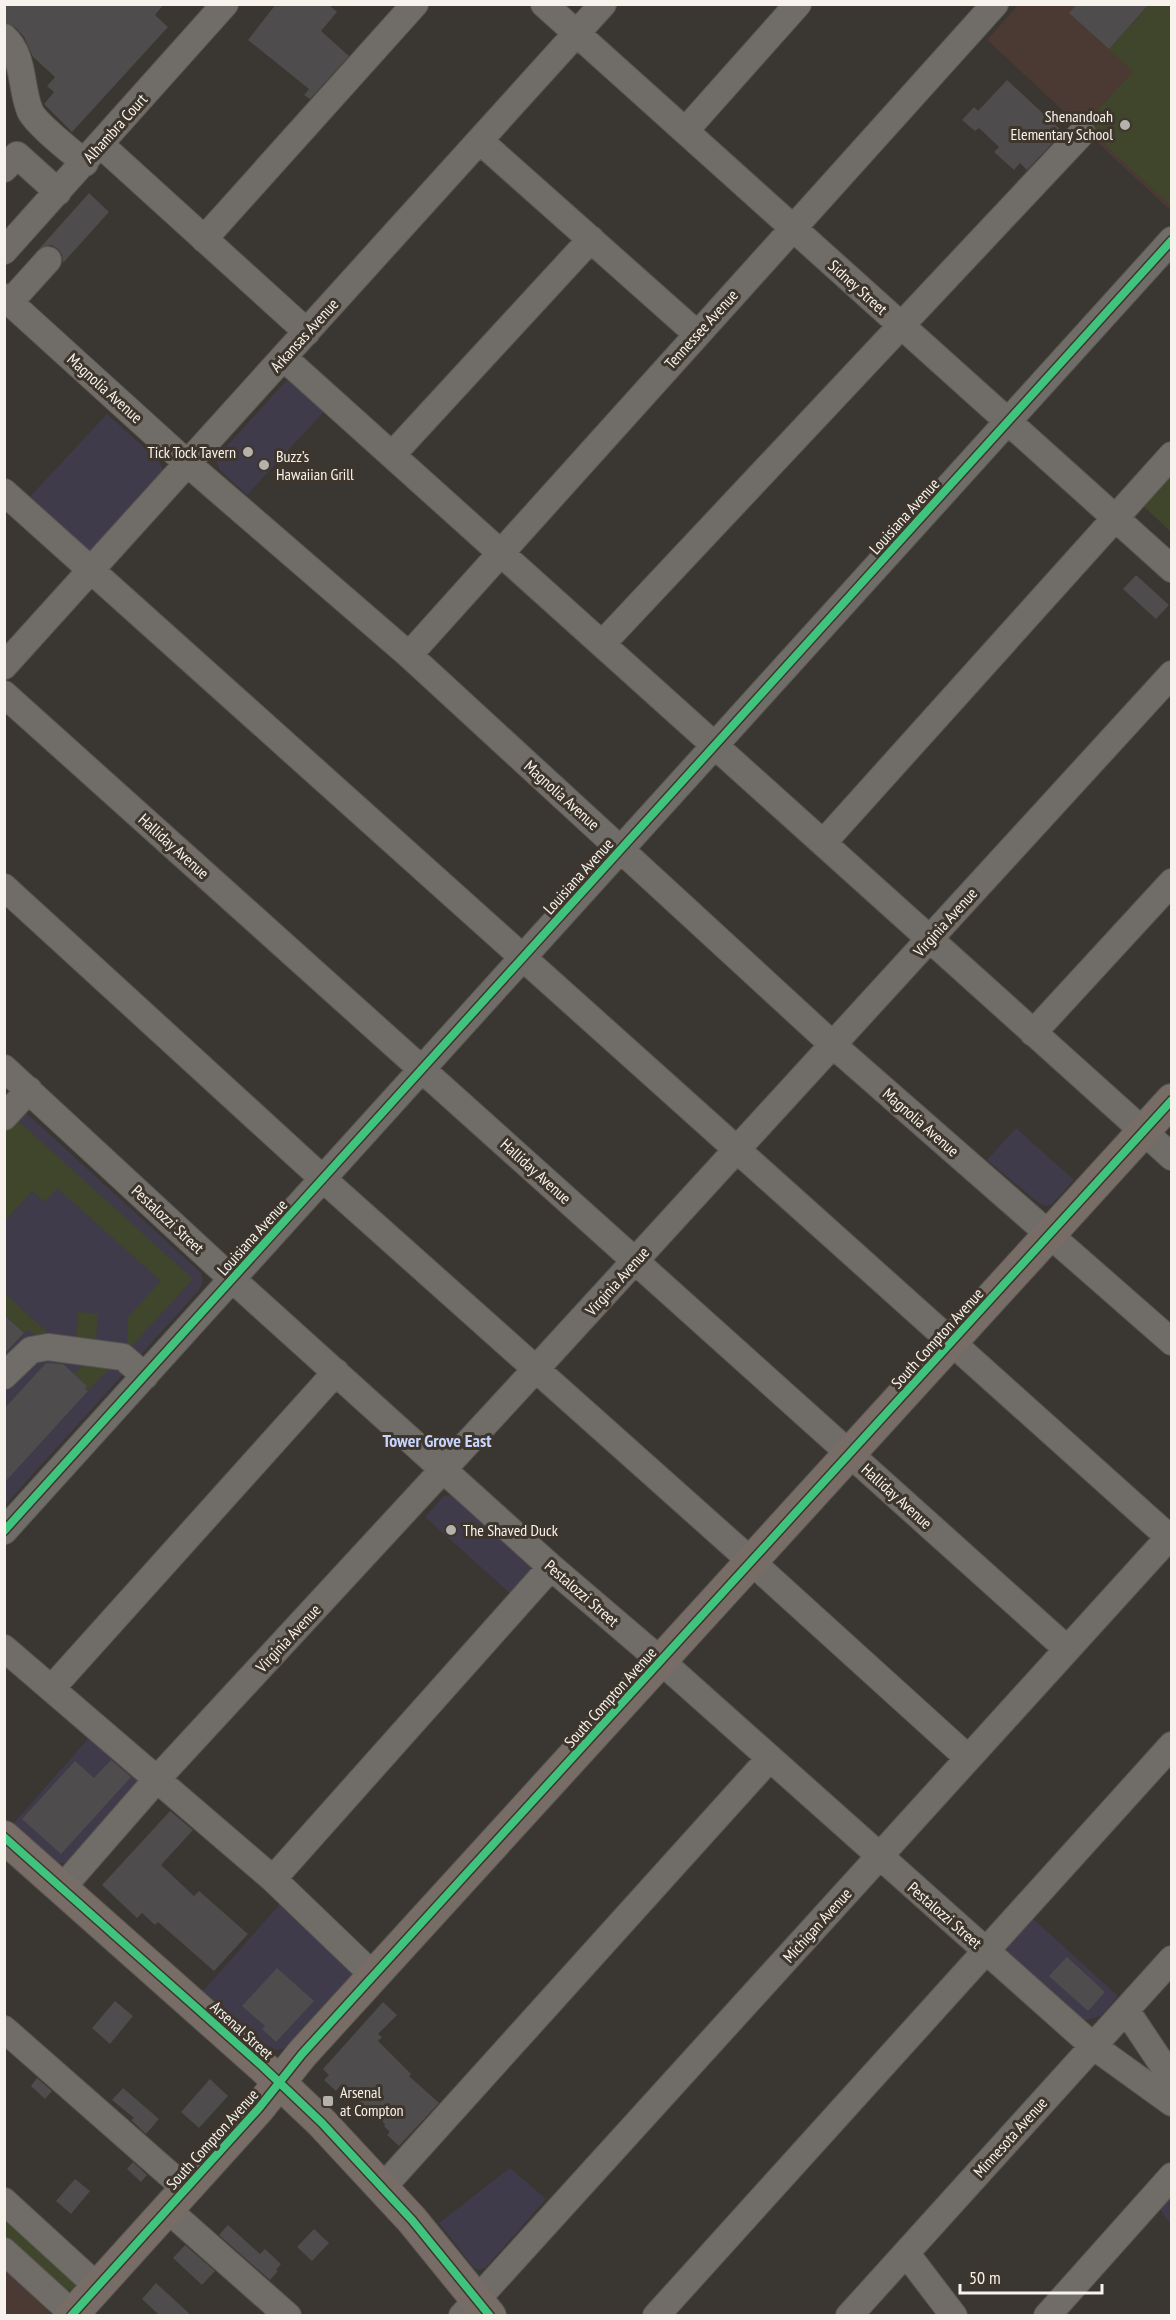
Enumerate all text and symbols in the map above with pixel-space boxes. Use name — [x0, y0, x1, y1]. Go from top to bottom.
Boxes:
street label: Alhambra Court — [79, 89, 152, 167]
place label: Shenandoah Elementary School — [1010, 106, 1113, 144]
marker: Shenandoah Elementary School — [1118, 118, 1132, 132]
street label: Sidney Street — [824, 255, 892, 319]
street label: Tennessee Avenue — [660, 285, 742, 373]
street label: Arkansas Avenue — [266, 294, 342, 376]
street label: Magnolia Avenue — [63, 349, 147, 427]
place label: Tick Tock Tavern — [148, 442, 236, 462]
marker: Tick Tock Tavern — [241, 445, 255, 459]
place label: Buzz’s Hawaiian Grill — [276, 446, 354, 484]
marker: Buzz’s Hawaiian Grill — [257, 458, 271, 472]
street label: Louisiana Avenue — [865, 474, 943, 558]
street label: Magnolia Avenue — [520, 756, 604, 834]
street label: Halliday Avenue — [135, 809, 213, 883]
street label: Louisiana Avenue — [539, 834, 617, 918]
street label: Virginia Avenue — [908, 883, 981, 961]
street label: Magnolia Avenue — [879, 1083, 963, 1161]
street label: Halliday Avenue — [497, 1134, 575, 1208]
street label: Pestalozzi Street — [128, 1180, 209, 1258]
street label: Louisiana Avenue — [213, 1195, 291, 1279]
street label: Virginia Avenue — [580, 1242, 653, 1320]
street label: South Compton Avenue — [887, 1284, 987, 1392]
district label: Tower Grove East — [383, 1429, 492, 1452]
street label: Halliday Avenue — [858, 1459, 936, 1533]
place label: The Shaved Duck — [463, 1520, 559, 1540]
marker: The Shaved Duck — [444, 1523, 458, 1537]
street label: Pestalozzi Street — [541, 1555, 624, 1631]
street label: Virginia Avenue — [251, 1600, 325, 1677]
street label: South Compton Avenue — [560, 1643, 660, 1751]
street label: Pestalozzi Street — [904, 1877, 987, 1953]
street label: Michigan Avenue — [778, 1884, 856, 1966]
street label: Arsenal Street — [206, 1997, 278, 2064]
place label: Arsenal at Compton — [340, 2082, 404, 2120]
street label: South Compton Avenue — [162, 2085, 262, 2193]
street label: Minnesota Avenue — [969, 2093, 1051, 2181]
marker: Arsenal at Compton — [321, 2094, 335, 2108]
scale bar — [960, 2257, 1102, 2295]
text: 50 m — [969, 2266, 1001, 2289]

